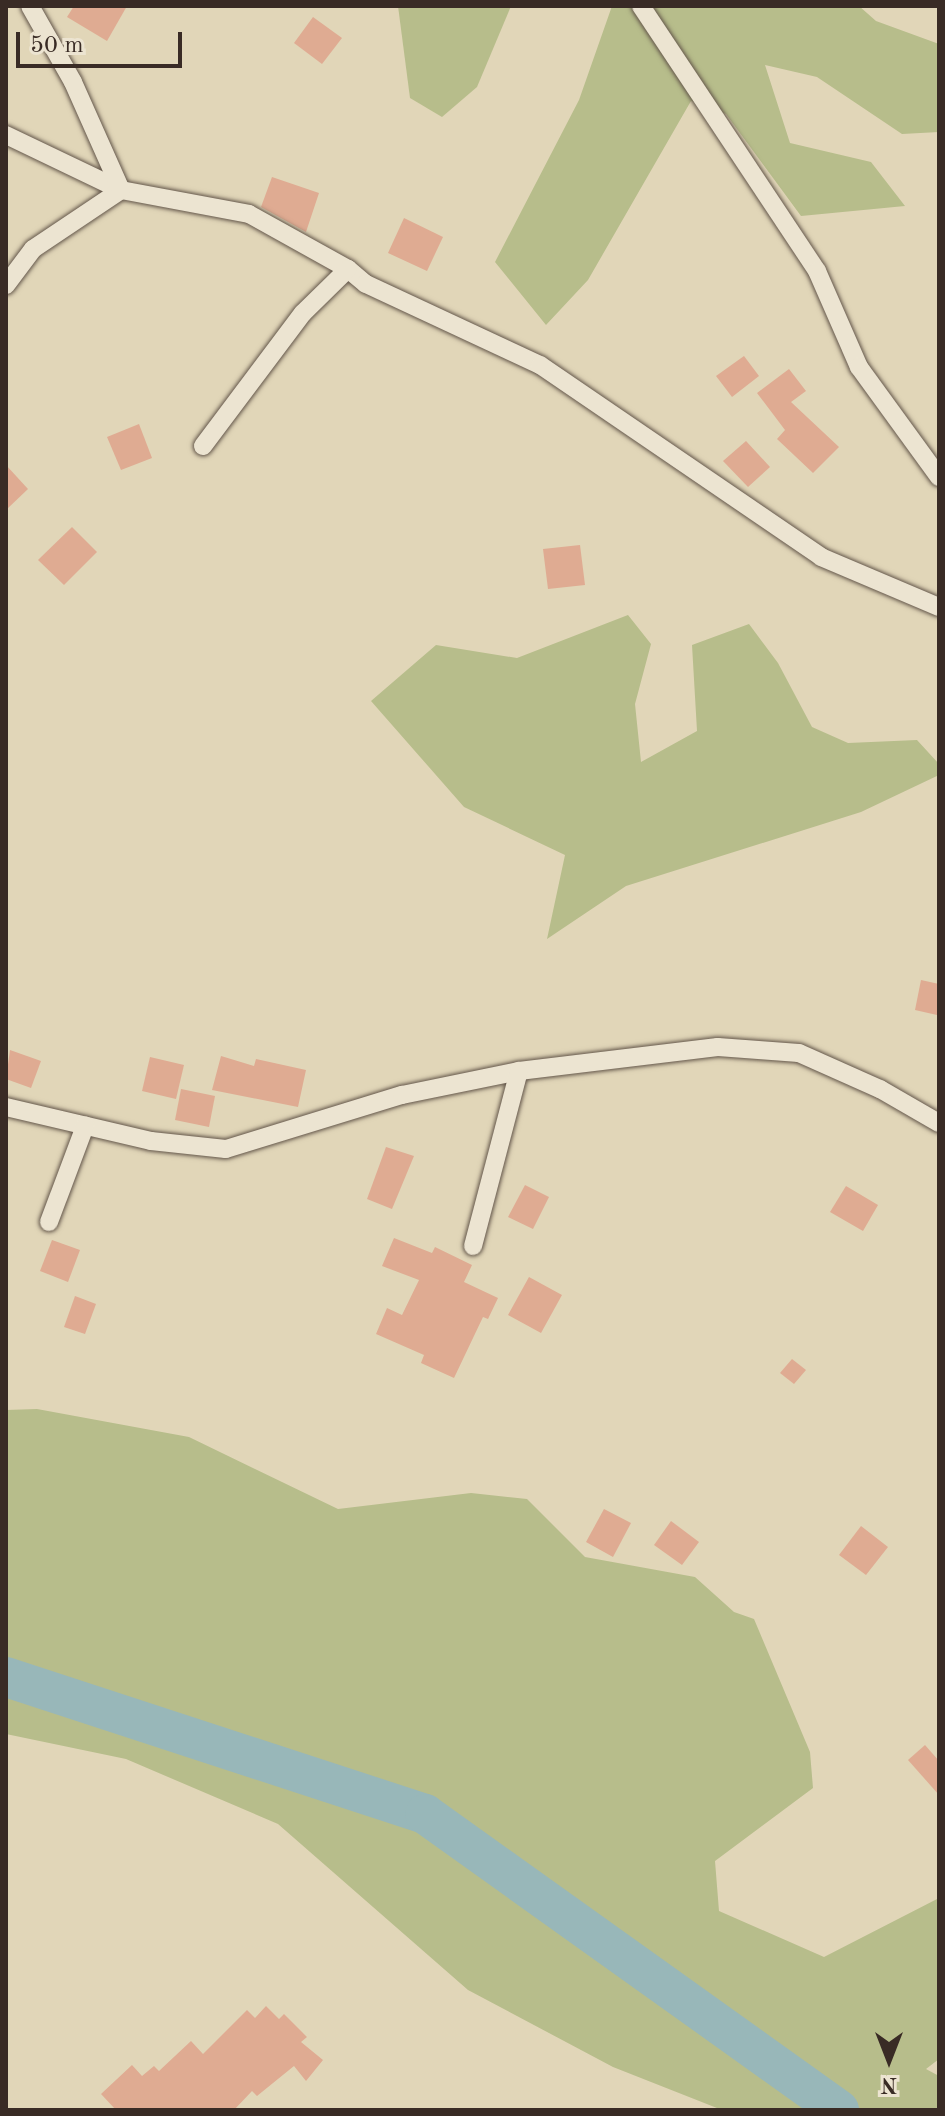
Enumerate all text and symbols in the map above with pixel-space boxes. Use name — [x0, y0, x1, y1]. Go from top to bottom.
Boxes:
scale bar — [20, 16, 186, 66]
text: 50 m — [30, 34, 84, 58]
north arrow — [849, 2020, 929, 2100]
text: N — [881, 2073, 897, 2095]

